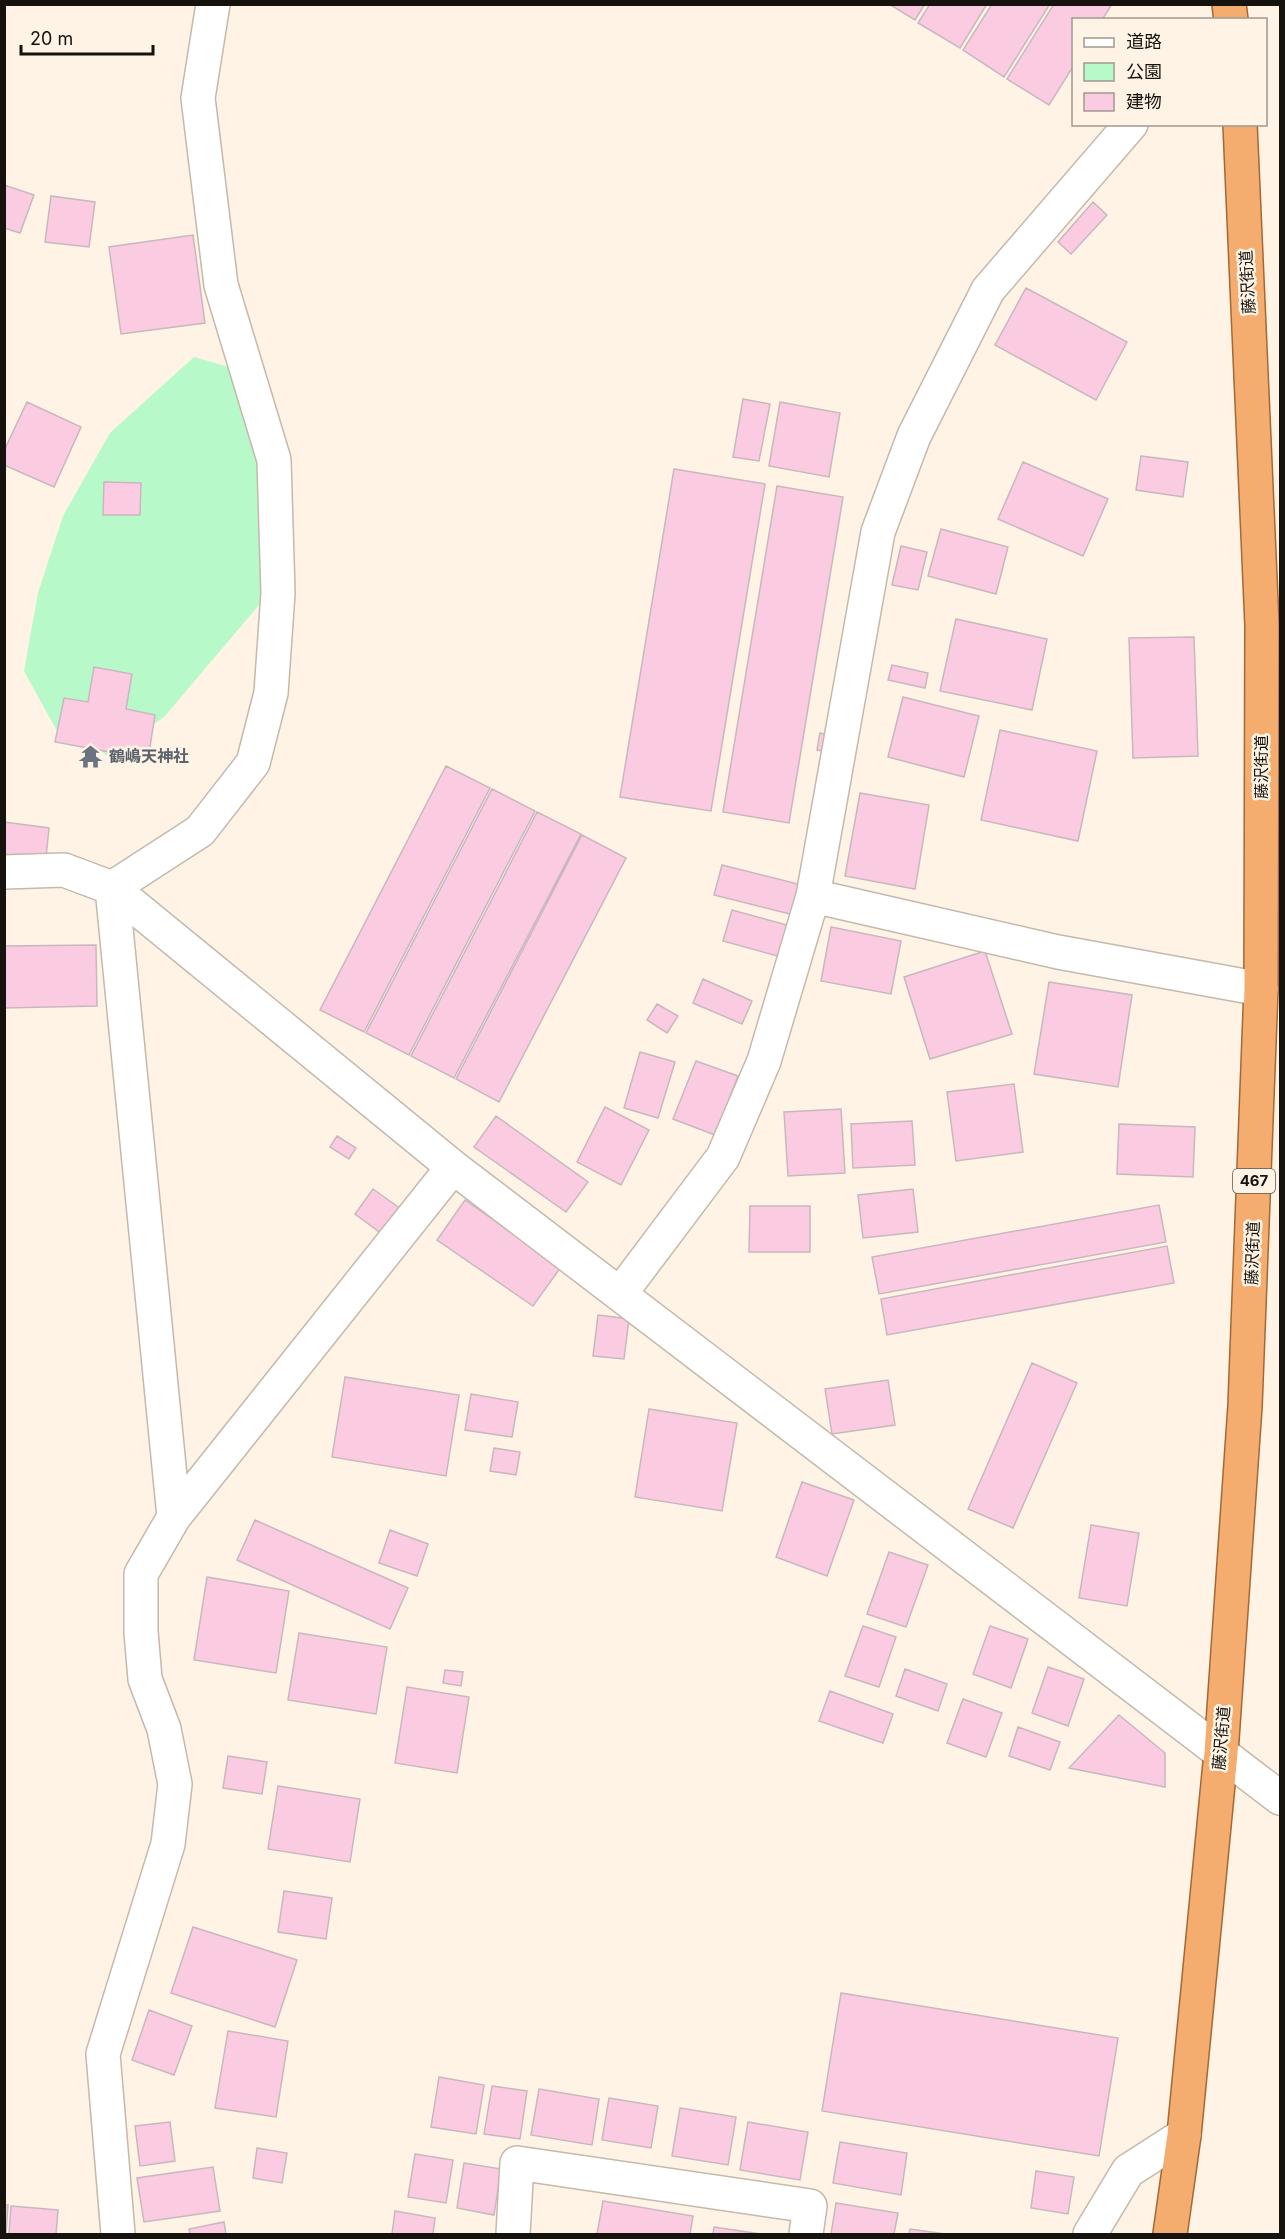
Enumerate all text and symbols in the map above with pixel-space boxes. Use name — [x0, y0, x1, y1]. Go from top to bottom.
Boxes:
scale bar — [21, 18, 153, 56]
legend — [1072, 18, 1267, 126]
text: 20 m — [30, 28, 73, 49]
text: 道路 — [1126, 31, 1162, 52]
text: 公園 — [1126, 61, 1162, 82]
text: 建物 — [1126, 91, 1162, 112]
street label: 藤沢街道 — [1235, 250, 1259, 314]
street label: 藤沢街道 — [1251, 735, 1271, 799]
temple icon: 鶴嶋天神社 — [78, 743, 104, 769]
place label: 鶴嶋天神社 — [109, 746, 189, 766]
road number: 467 — [1233, 1169, 1275, 1193]
street label: 藤沢街道 — [1241, 1221, 1263, 1285]
street label: 藤沢街道 — [1208, 1705, 1234, 1771]

